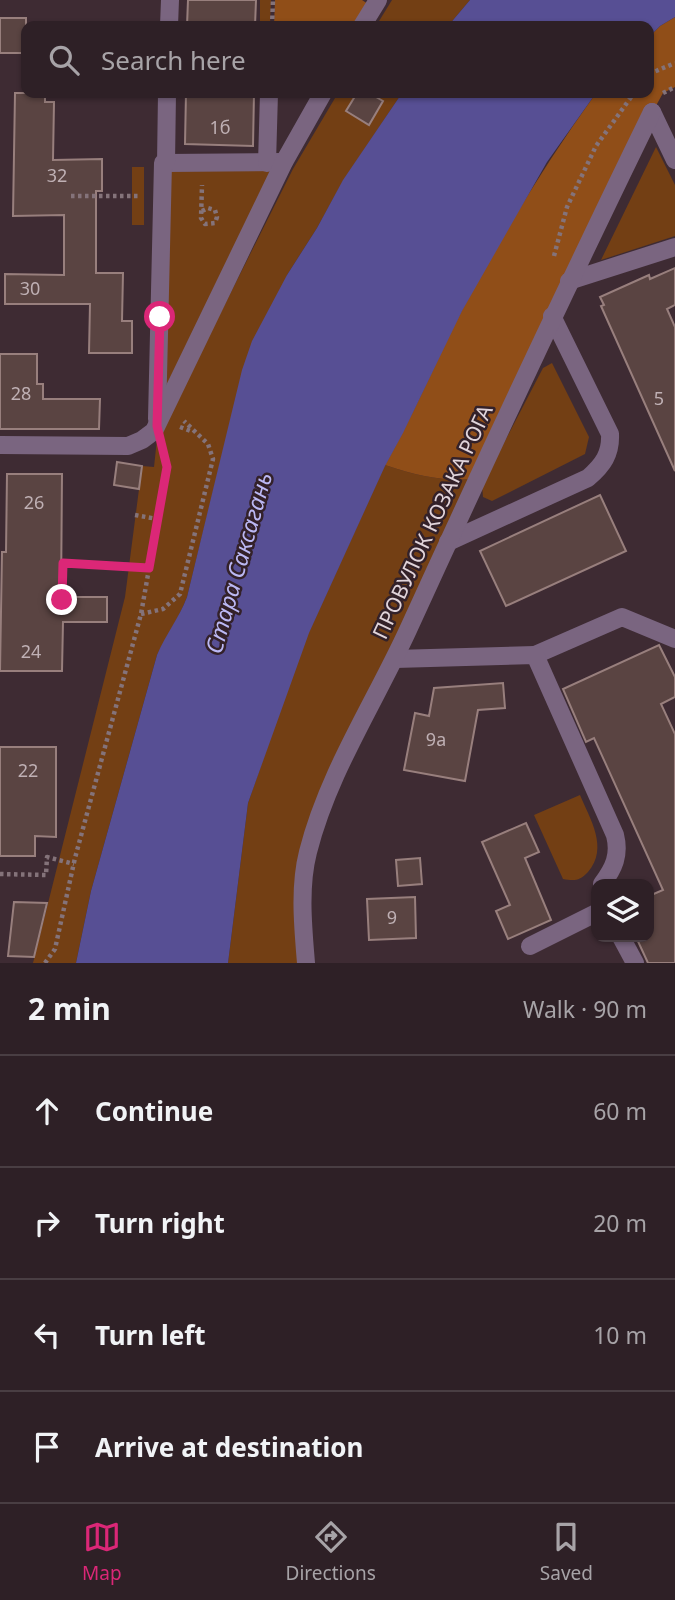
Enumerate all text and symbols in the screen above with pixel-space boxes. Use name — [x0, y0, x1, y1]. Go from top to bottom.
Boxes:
search box — [21, 21, 654, 98]
icon: search — [45, 41, 83, 79]
text: Search here — [101, 42, 246, 78]
house number: 1б — [209, 115, 231, 139]
house number: 32 — [47, 163, 67, 187]
house number: 30 — [20, 276, 40, 300]
route start — [144, 301, 175, 332]
house number: 28 — [11, 381, 31, 405]
house number: 5 — [654, 386, 664, 410]
street label: ПРОВУЛОК КОЗАКА РОГА — [365, 399, 499, 643]
water label: Стара Саксагань — [197, 468, 279, 657]
house number: 26 — [24, 490, 44, 514]
route end — [46, 584, 77, 615]
house number: 24 — [21, 639, 41, 663]
house number: 9а — [426, 727, 446, 751]
house number: 22 — [18, 758, 38, 782]
map controls — [591, 879, 654, 942]
button: layers — [591, 879, 654, 942]
house number: 9 — [387, 905, 397, 929]
text: 2 min — [28, 988, 111, 1029]
text: Walk · 90 m — [523, 993, 647, 1025]
icon: ahead — [28, 1092, 66, 1130]
text: Continue — [95, 1093, 213, 1129]
text: 60 m — [593, 1095, 647, 1127]
icon: right — [28, 1204, 66, 1242]
text: Turn right — [95, 1205, 225, 1241]
text: 20 m — [593, 1207, 647, 1239]
icon: left — [28, 1316, 66, 1354]
text: Turn left — [95, 1317, 206, 1353]
text: 10 m — [593, 1319, 647, 1351]
icon: arrive — [28, 1428, 66, 1466]
text: Arrive at destination — [95, 1429, 364, 1465]
tab: Map — [82, 1518, 122, 1586]
tab: Directions — [286, 1518, 376, 1586]
tab: Saved — [540, 1518, 593, 1586]

